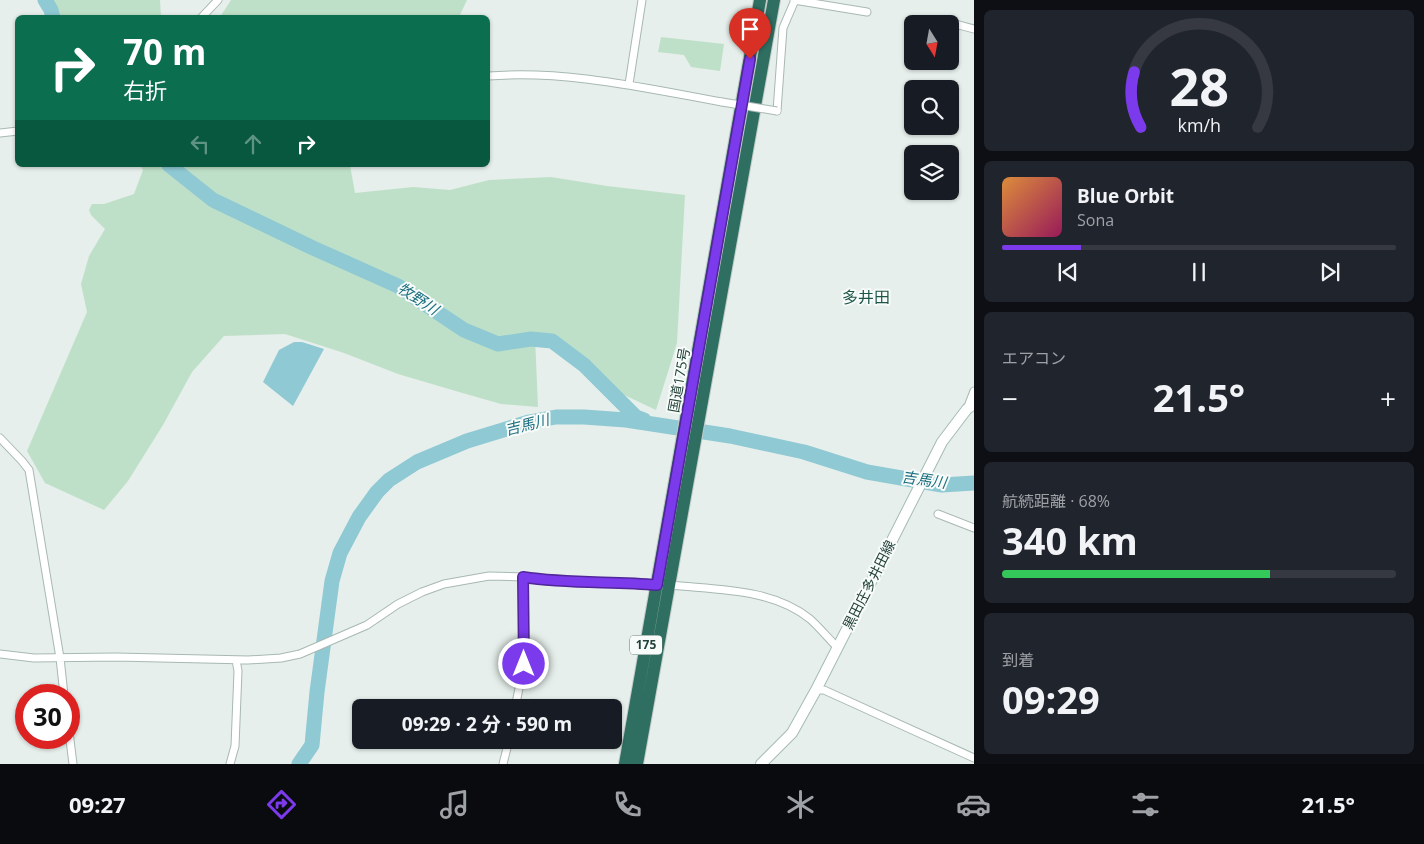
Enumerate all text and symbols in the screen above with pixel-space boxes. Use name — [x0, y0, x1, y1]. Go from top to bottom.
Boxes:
pin — [729, 8, 771, 59]
icon: arrive — [736, 15, 764, 43]
north arrow — [904, 15, 959, 70]
map controls — [904, 15, 959, 200]
text: 70 m — [123, 28, 206, 75]
icon: right — [40, 35, 105, 100]
text: 28 — [1169, 50, 1229, 121]
text: 右折 — [123, 75, 167, 105]
button: search — [904, 80, 959, 135]
text: km/h — [1177, 113, 1221, 137]
icon: left — [186, 130, 214, 158]
icon: ahead — [239, 130, 267, 158]
icon: right — [292, 130, 320, 158]
button: layers — [904, 145, 959, 200]
text: Blue Orbit — [1077, 183, 1174, 209]
text: Sona — [1077, 209, 1114, 231]
icon: previous — [1054, 258, 1082, 286]
icon: pause — [1185, 258, 1213, 286]
icon: next — [1316, 258, 1344, 286]
water label: 牧野川 — [394, 278, 445, 320]
district label: 多井田 — [842, 286, 890, 308]
street label: 国道175号 — [663, 346, 694, 414]
text: エアコン — [1002, 347, 1066, 369]
text: 21.5° — [1153, 371, 1245, 423]
text: − — [1002, 379, 1018, 417]
text: + — [1380, 379, 1396, 417]
water label: 吉馬川 — [502, 408, 553, 439]
water label: 吉馬川 — [900, 466, 950, 492]
text: 航続距離 · 68% — [1002, 490, 1110, 512]
text: 340 km — [1002, 514, 1138, 566]
street label: 黒田庄多井田線 — [838, 537, 899, 633]
road number: 175 — [630, 636, 662, 654]
position arrow — [497, 637, 549, 689]
text: 到着 — [1002, 649, 1034, 671]
text: 09:29 — [1002, 673, 1100, 725]
speed limit sign: 30 — [15, 684, 80, 749]
text: 09:29 · 2 分 · 590 m — [402, 711, 572, 737]
icon: directions — [264, 787, 299, 822]
icon: music — [437, 787, 472, 822]
icon: phone — [610, 787, 645, 822]
icon: climate — [783, 787, 818, 822]
icon: car — [956, 787, 991, 822]
icon: filters — [1128, 787, 1163, 822]
text: 09:27 — [69, 789, 126, 819]
text: 21.5° — [1301, 789, 1355, 819]

